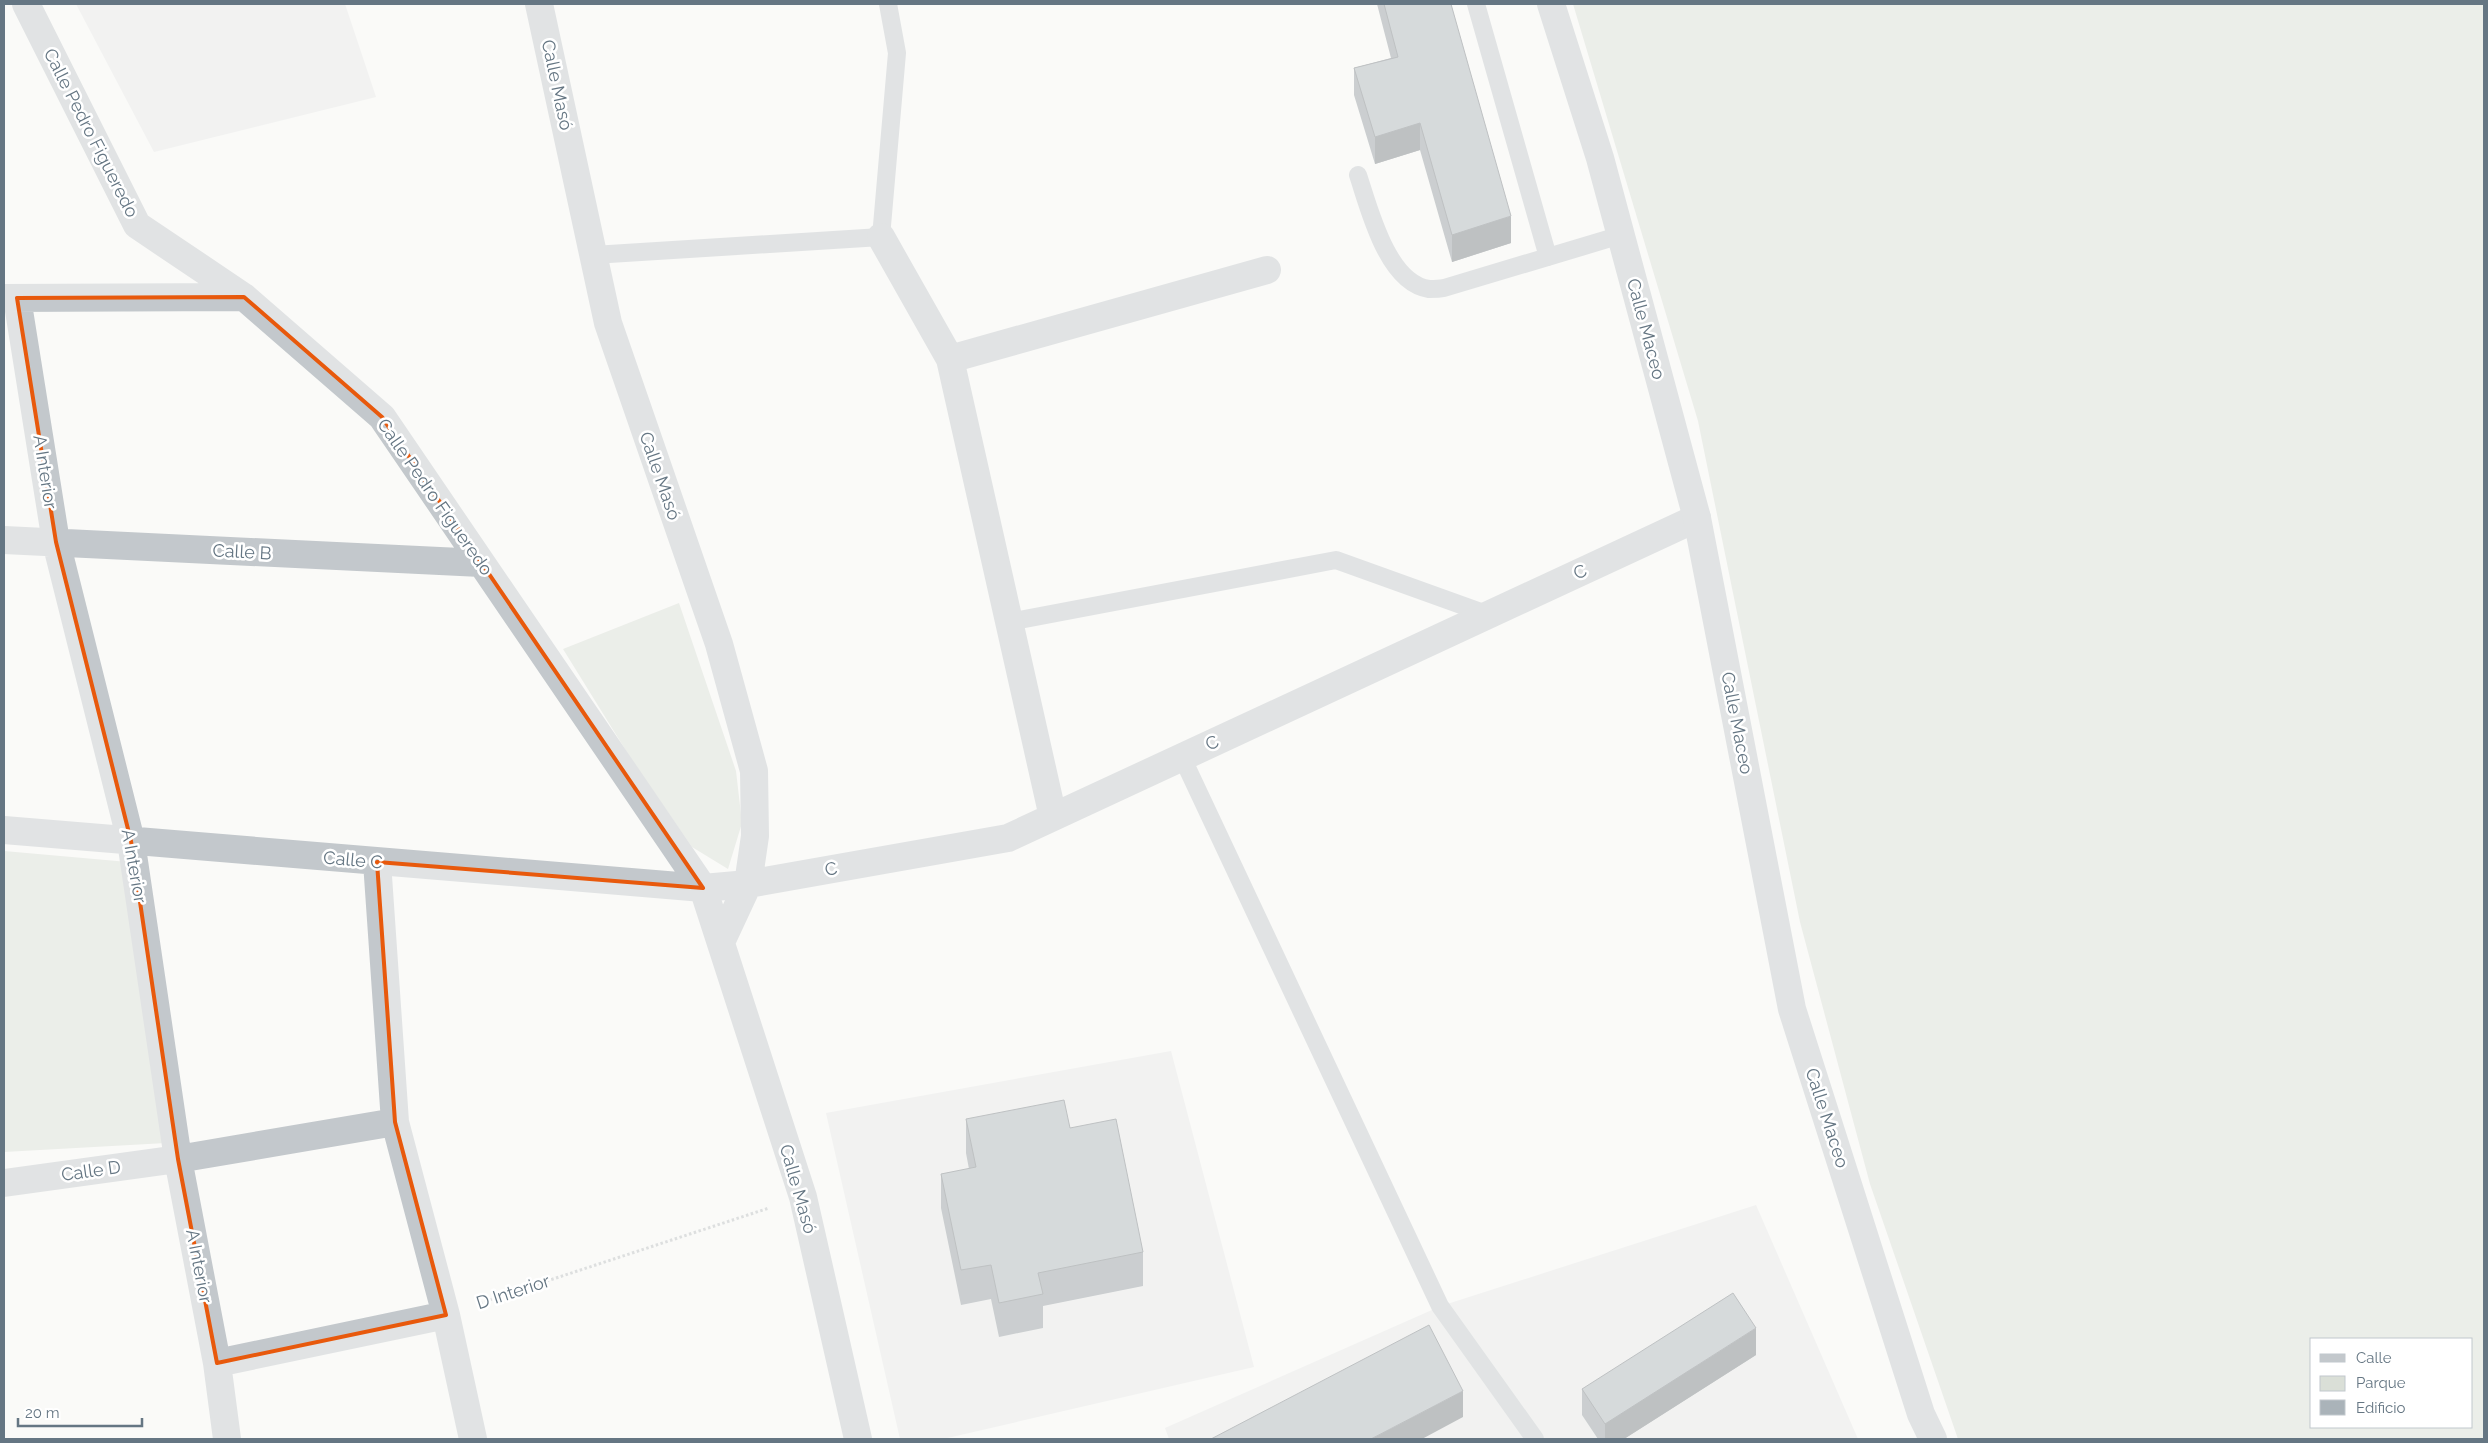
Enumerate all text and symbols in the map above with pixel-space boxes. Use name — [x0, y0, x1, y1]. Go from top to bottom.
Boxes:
street label: Calle Masó — [538, 38, 577, 132]
street label: Calle Pedro Figueredo — [40, 45, 143, 221]
street label: Calle Maceo — [1623, 276, 1670, 382]
street label: Calle Pedro Figueredo — [373, 414, 498, 579]
street label: Calle Masó — [636, 429, 685, 523]
street label: A Interior — [29, 433, 62, 511]
street label: Calle B — [212, 539, 272, 564]
street label: C — [1570, 559, 1590, 584]
street label: Calle Maceo — [1717, 670, 1758, 776]
street label: C — [1202, 730, 1222, 755]
street label: A Interior — [118, 827, 151, 905]
street label: Calle C — [323, 846, 384, 873]
street label: C — [823, 857, 839, 880]
street label: Calle Maceo — [1801, 1065, 1854, 1171]
street label: Calle Masó — [776, 1142, 821, 1236]
street label: Calle D — [60, 1156, 122, 1185]
street label: A Interior — [182, 1227, 217, 1305]
street label: D Interior — [473, 1270, 553, 1313]
legend — [2310, 1338, 2473, 1428]
text: Calle — [2356, 1349, 2392, 1367]
text: Parque — [2356, 1374, 2406, 1392]
scale bar — [18, 1396, 141, 1428]
text: Edificio — [2356, 1399, 2406, 1417]
text: 20 m — [25, 1404, 60, 1422]

